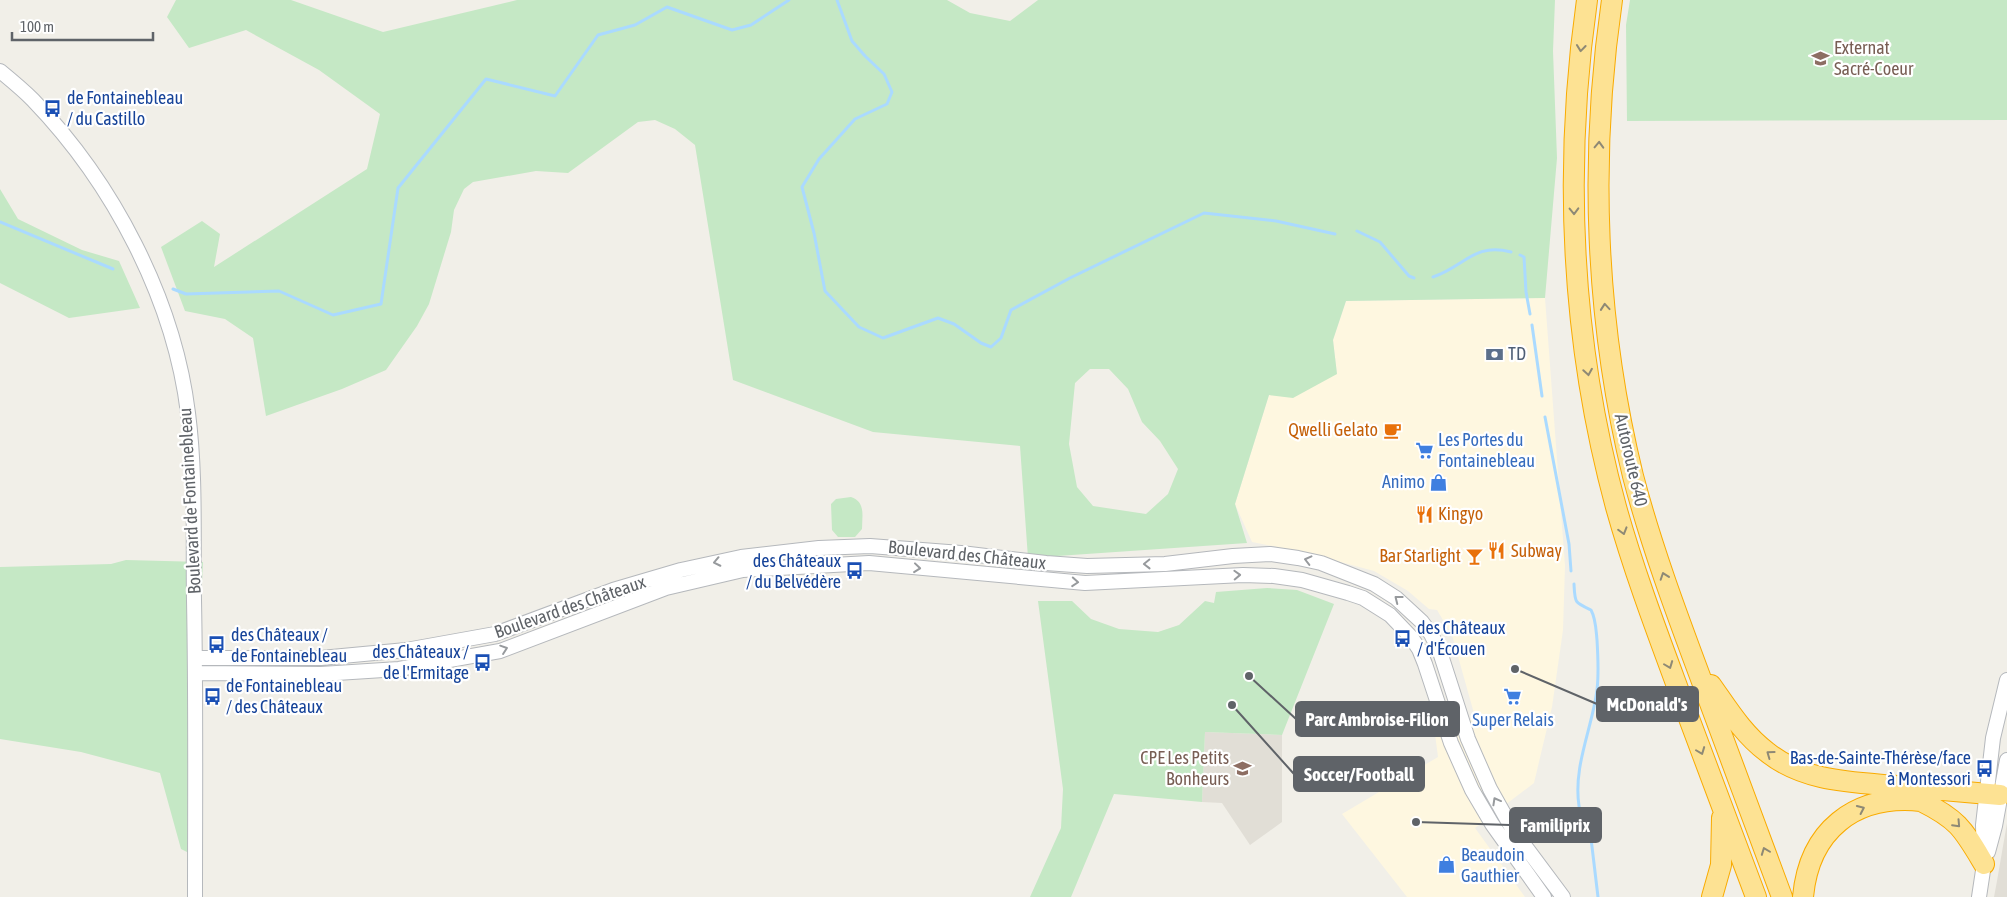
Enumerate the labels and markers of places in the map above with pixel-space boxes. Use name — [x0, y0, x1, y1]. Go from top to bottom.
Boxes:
place label: Externat Sacré-Coeur — [1834, 37, 1914, 79]
school or university icon: Externat Sacré-Coeur — [1810, 48, 1830, 68]
place label: de Fontainebleau / du Castillo — [67, 87, 183, 129]
bus stop icon: de Fontainebleau / du Castillo — [43, 98, 63, 118]
place label: TD — [1508, 343, 1526, 364]
bank icon: TD — [1484, 344, 1504, 364]
place label: Qwelli Gelato — [1288, 419, 1378, 440]
cafe icon: Qwelli Gelato — [1382, 420, 1402, 440]
place label: Les Portes du Fontainebleau — [1438, 429, 1535, 471]
supermarket icon: Les Portes du Fontainebleau — [1414, 440, 1434, 460]
place label: Animo — [1382, 471, 1425, 492]
shop icon: Animo — [1429, 472, 1449, 492]
place label: Kingyo — [1438, 503, 1483, 524]
restaurant icon: Kingyo — [1414, 504, 1434, 524]
place label: Subway — [1511, 540, 1562, 561]
restaurant icon: Subway — [1487, 541, 1507, 561]
place label: Bar Starlight — [1379, 545, 1461, 566]
bar icon: Bar Starlight — [1465, 546, 1485, 566]
place label: des Châteaux / du Belvédère — [746, 550, 841, 592]
bus stop icon: des Châteaux / du Belvédère — [845, 561, 865, 581]
place label: des Châteaux / d'Écouen — [1417, 617, 1505, 659]
place label: des Châteaux / de Fontainebleau — [231, 624, 347, 666]
bus stop icon: des Châteaux / d'Écouen — [1393, 628, 1413, 648]
bus stop icon: des Châteaux / de Fontainebleau — [207, 635, 227, 655]
place label: des Châteaux / de l'Ermitage — [372, 641, 469, 683]
bus stop icon: des Châteaux / de l'Ermitage — [473, 652, 493, 672]
place label: de Fontainebleau / des Châteaux — [226, 675, 342, 717]
bus stop icon: de Fontainebleau / des Châteaux — [202, 686, 222, 706]
supermarket icon: Super Relais — [1503, 687, 1523, 707]
callout: McDonald's — [1597, 687, 1698, 721]
callout: Parc Ambroise-Filion — [1296, 702, 1459, 736]
place label: Super Relais — [1472, 709, 1554, 730]
place label: CPE Les Petits Bonheurs — [1140, 747, 1229, 789]
place label: Bas-de-Sainte-Thérèse/face à Montessori — [1790, 747, 1971, 789]
callout: Soccer/Football — [1294, 757, 1424, 791]
school or university icon: CPE Les Petits Bonheurs — [1233, 758, 1253, 778]
bus stop icon: Bas-de-Sainte-Thérèse/face à Montessori — [1975, 758, 1995, 778]
callout: Familiprix — [1510, 808, 1601, 842]
place label: Beaudoin Gauthier — [1461, 844, 1525, 886]
shop icon: Beaudoin Gauthier — [1437, 855, 1457, 875]

